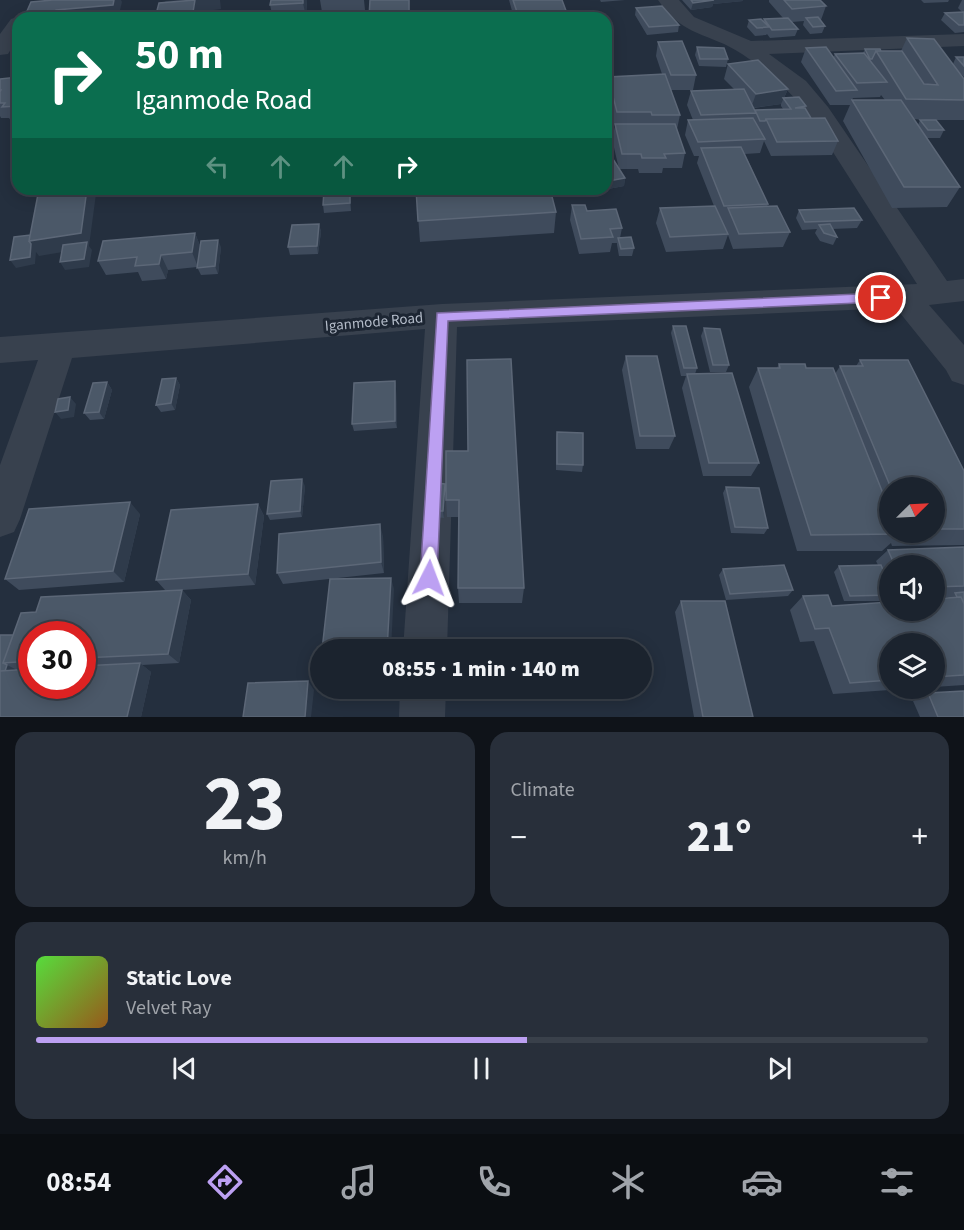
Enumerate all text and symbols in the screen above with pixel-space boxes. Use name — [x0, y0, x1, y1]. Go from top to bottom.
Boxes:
text: 50 m — [135, 25, 224, 85]
icon: right — [36, 36, 114, 114]
text: Iganmode Road — [135, 81, 312, 120]
icon: left — [201, 150, 234, 183]
icon: ahead — [264, 150, 297, 183]
icon: ahead — [327, 150, 360, 183]
icon: right — [390, 150, 423, 183]
pin — [855, 272, 906, 323]
icon: arrive — [864, 281, 897, 314]
street label: Iganmode Road — [324, 307, 424, 337]
north arrow — [879, 477, 945, 543]
map controls — [879, 477, 945, 699]
position arrow — [397, 546, 461, 610]
button: sound — [879, 555, 945, 621]
speed limit sign: 30 — [18, 621, 96, 699]
button: layers — [879, 633, 945, 699]
text: 08:55 · 1 min · 140 m — [382, 653, 580, 685]
text: 23 — [204, 749, 286, 860]
text: Climate — [511, 776, 575, 804]
text: 21° — [687, 805, 752, 869]
text: − — [511, 814, 527, 861]
text: + — [912, 814, 928, 861]
text: km/h — [223, 844, 267, 872]
text: Static Love — [126, 962, 232, 994]
text: Velvet Ray — [126, 994, 212, 1022]
icon: previous — [168, 1052, 201, 1085]
icon: pause — [465, 1052, 498, 1085]
icon: next — [763, 1052, 796, 1085]
icon: directions — [204, 1161, 246, 1203]
icon: music — [338, 1161, 380, 1203]
icon: phone — [473, 1161, 515, 1203]
icon: climate — [607, 1161, 649, 1203]
icon: car — [741, 1161, 783, 1203]
icon: filters — [876, 1161, 918, 1203]
text: 08:54 — [46, 1163, 111, 1202]

